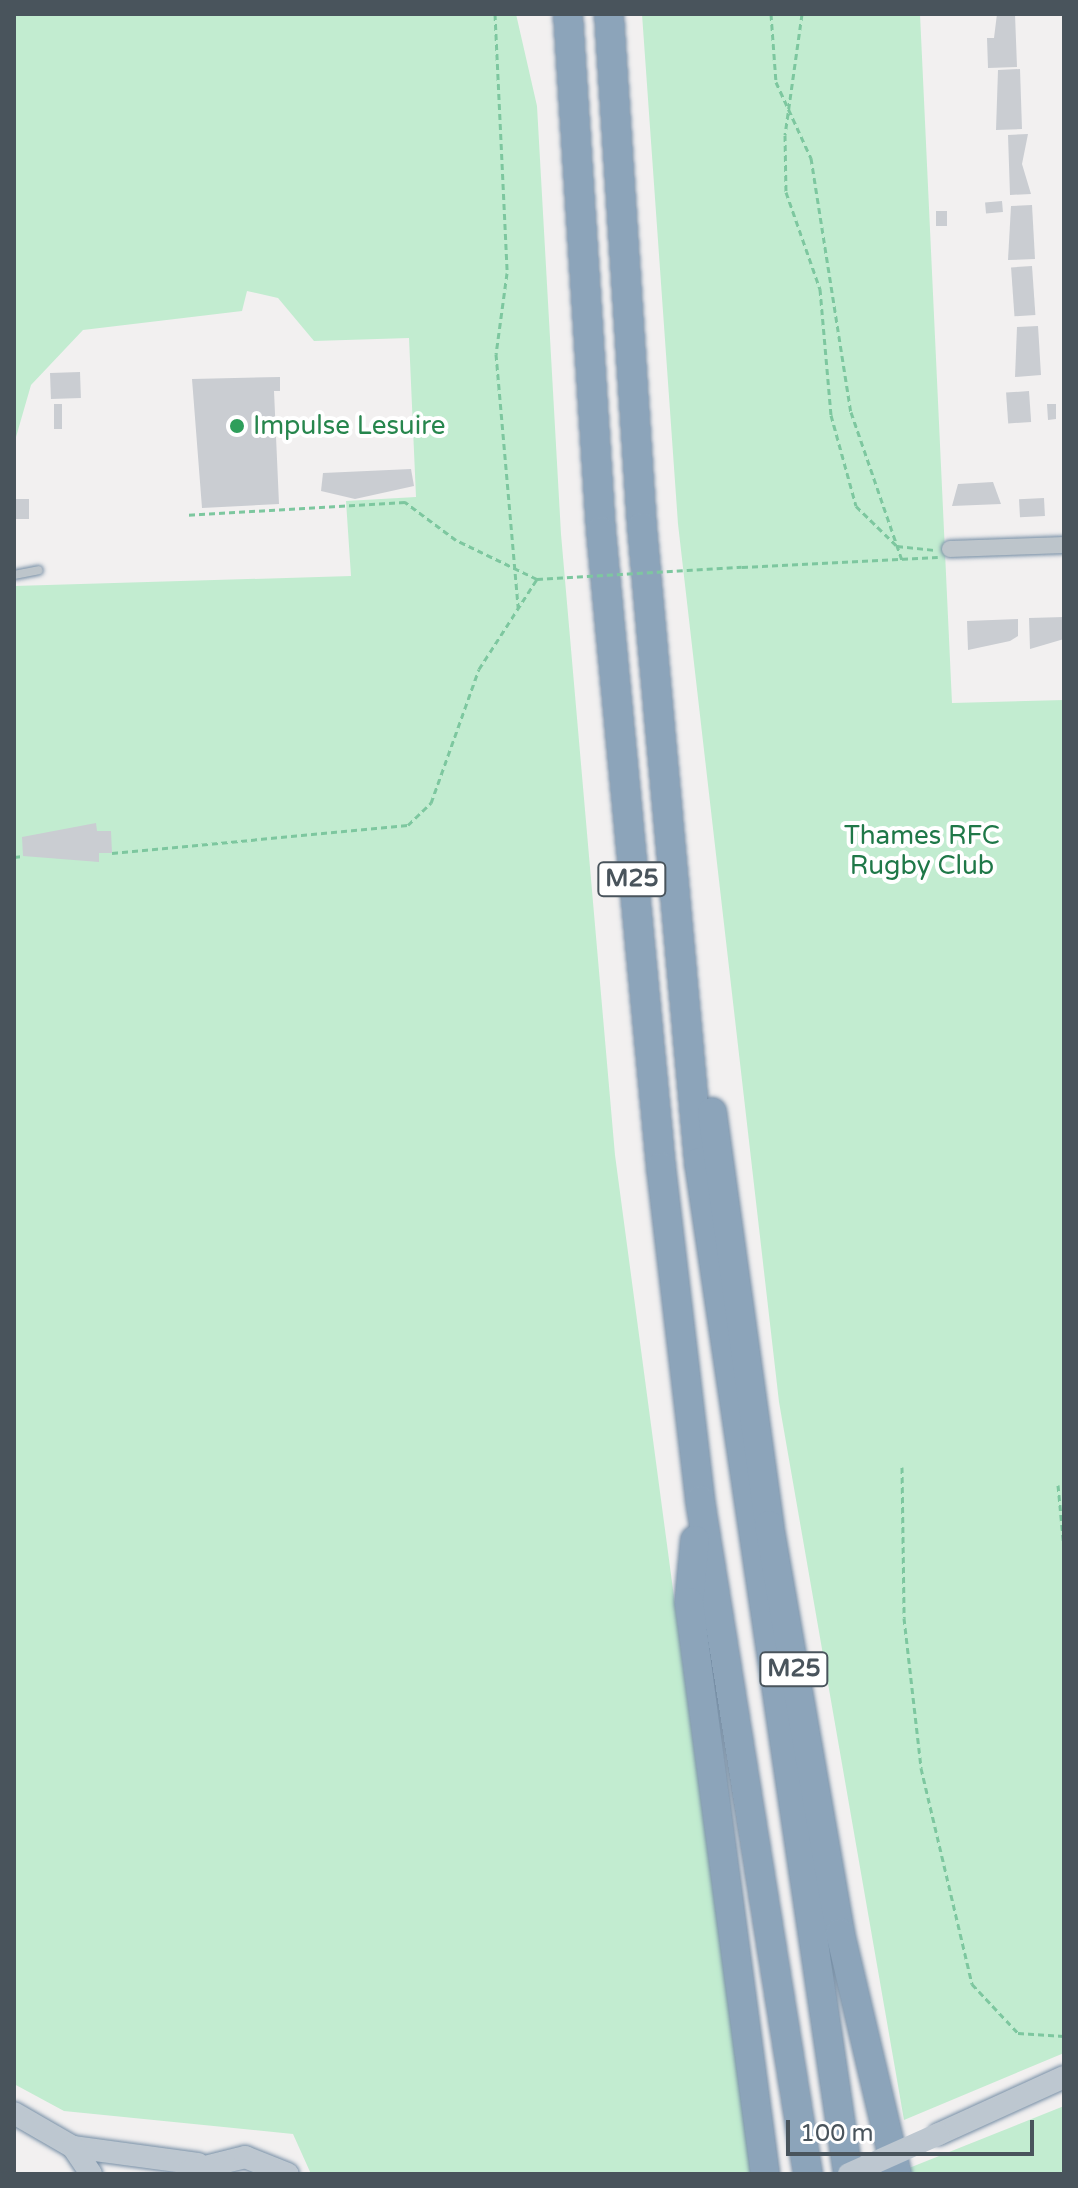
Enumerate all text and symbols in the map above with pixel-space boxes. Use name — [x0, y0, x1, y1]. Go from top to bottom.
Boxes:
place label: Impulse Lesuire — [253, 410, 445, 442]
marker: Impulse Lesuire — [228, 417, 246, 435]
park label: Thames RFC Rugby Club — [844, 820, 1000, 882]
road number: M25 — [596, 859, 668, 899]
road number: M25 — [758, 1649, 830, 1689]
scale bar — [790, 2104, 1038, 2154]
text: 100 m — [800, 2119, 874, 2148]

